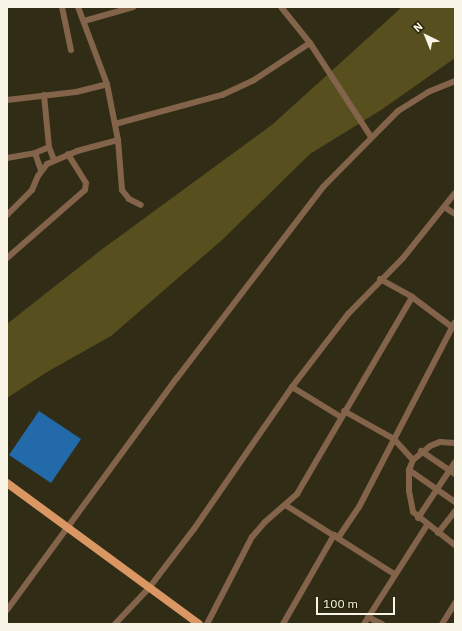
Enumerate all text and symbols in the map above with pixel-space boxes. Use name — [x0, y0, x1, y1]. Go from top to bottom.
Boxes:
north arrow — [406, 16, 446, 56]
text: N — [410, 19, 426, 35]
scale bar — [318, 589, 397, 615]
text: 100 m — [323, 596, 358, 611]

